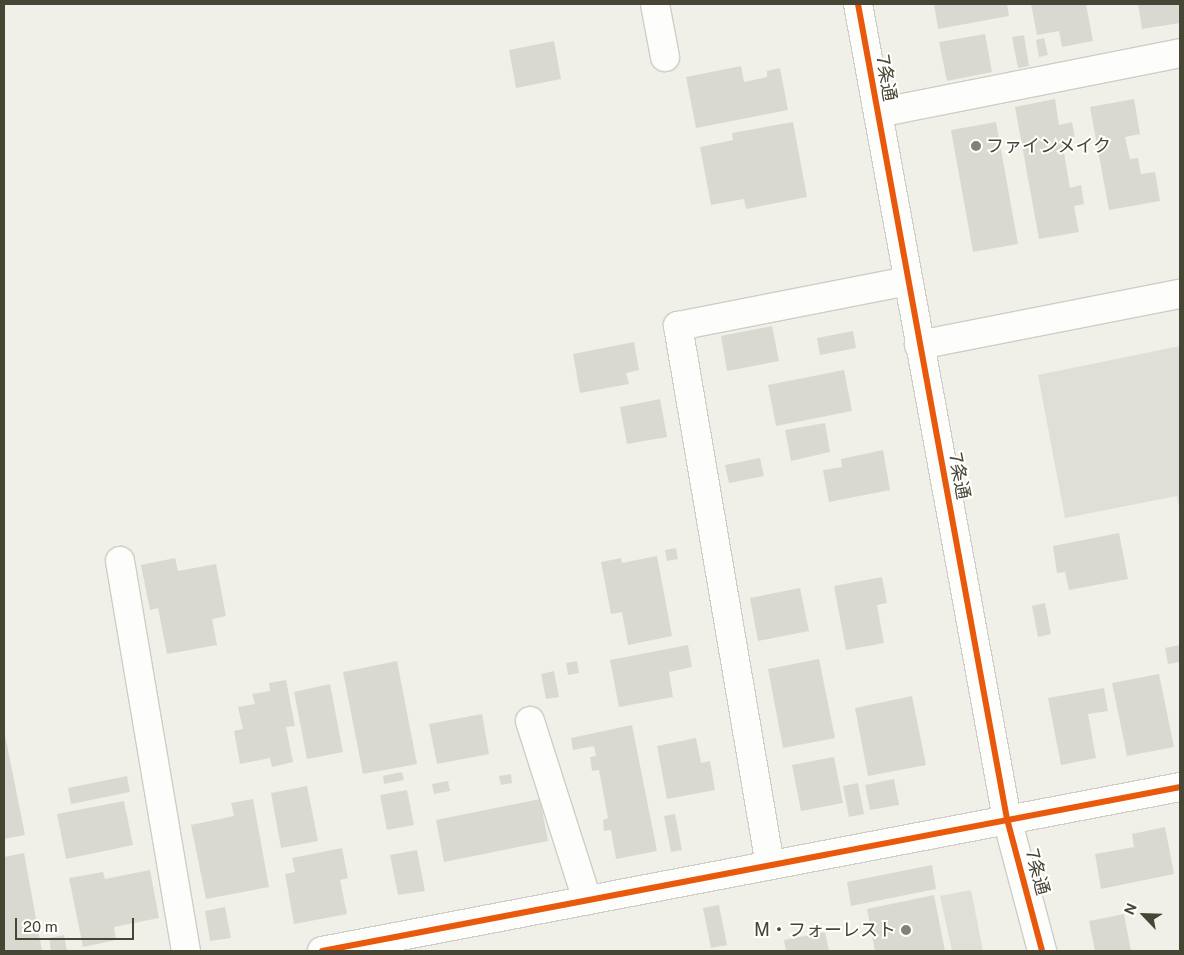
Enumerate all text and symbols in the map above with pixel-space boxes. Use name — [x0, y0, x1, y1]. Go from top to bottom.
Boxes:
street label: 7条通 — [871, 53, 901, 103]
place label: ファインメイク — [986, 135, 1112, 157]
marker: ファインメイク — [970, 140, 982, 152]
street label: 7条通 — [944, 451, 974, 501]
street label: 7条通 — [1021, 847, 1053, 897]
north arrow — [1119, 890, 1169, 940]
text: N — [1121, 901, 1140, 917]
scale bar — [18, 908, 136, 940]
text: 20 m — [23, 918, 58, 935]
place label: M・フォーレスト — [754, 919, 896, 941]
marker: M・フォーレスト — [900, 924, 912, 936]

